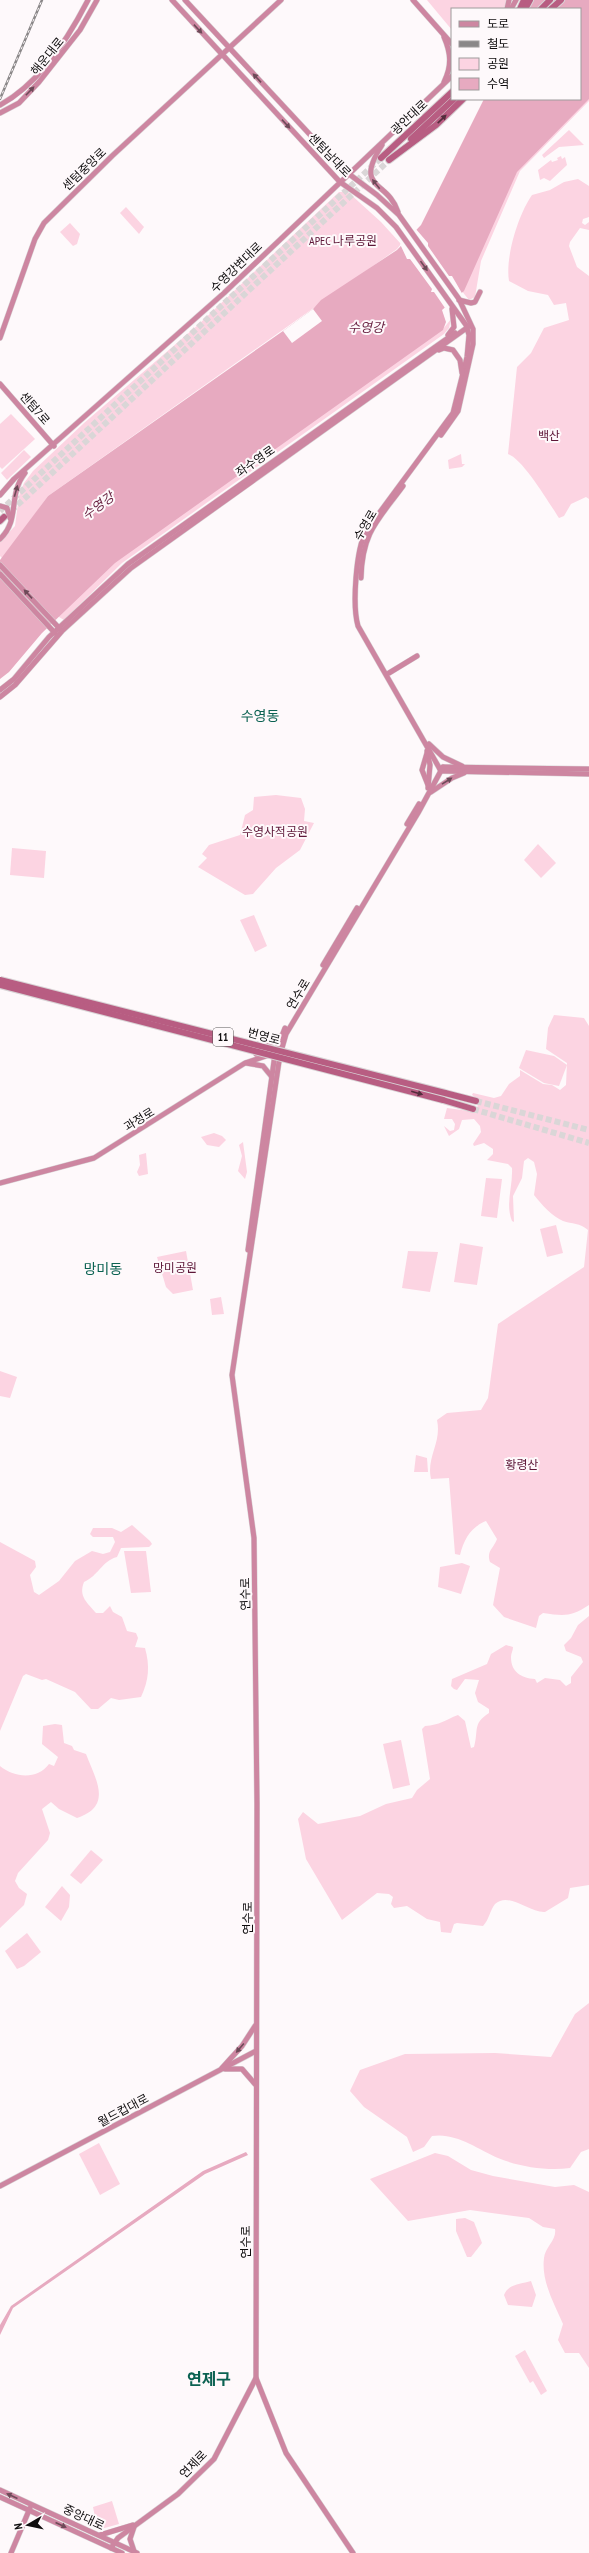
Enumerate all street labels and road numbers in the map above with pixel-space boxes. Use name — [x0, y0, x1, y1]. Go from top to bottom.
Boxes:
street label: 해운대로 — [27, 34, 67, 78]
street label: 광안대로 — [388, 96, 430, 138]
street label: 센텀남대로 — [305, 130, 355, 180]
street label: 센텀중앙로 — [59, 144, 109, 194]
street label: 수영강변대로 — [207, 239, 265, 295]
street label: 센텀7로 — [17, 389, 53, 427]
street label: 좌수영로 — [233, 442, 277, 480]
street label: 수영로 — [350, 507, 380, 543]
street label: 연수로 — [283, 976, 313, 1012]
street label: 번영로 — [246, 1024, 282, 1048]
road number: 11 — [213, 1028, 233, 1046]
street label: 과정로 — [121, 1104, 157, 1134]
street label: 연수로 — [237, 1577, 253, 1611]
street label: 연수로 — [240, 1901, 255, 1935]
street label: 월드컵대로 — [95, 2090, 151, 2130]
street label: 연수로 — [238, 2225, 253, 2259]
street label: 연제로 — [176, 2447, 210, 2481]
street label: 중앙대로 — [61, 2501, 107, 2533]

